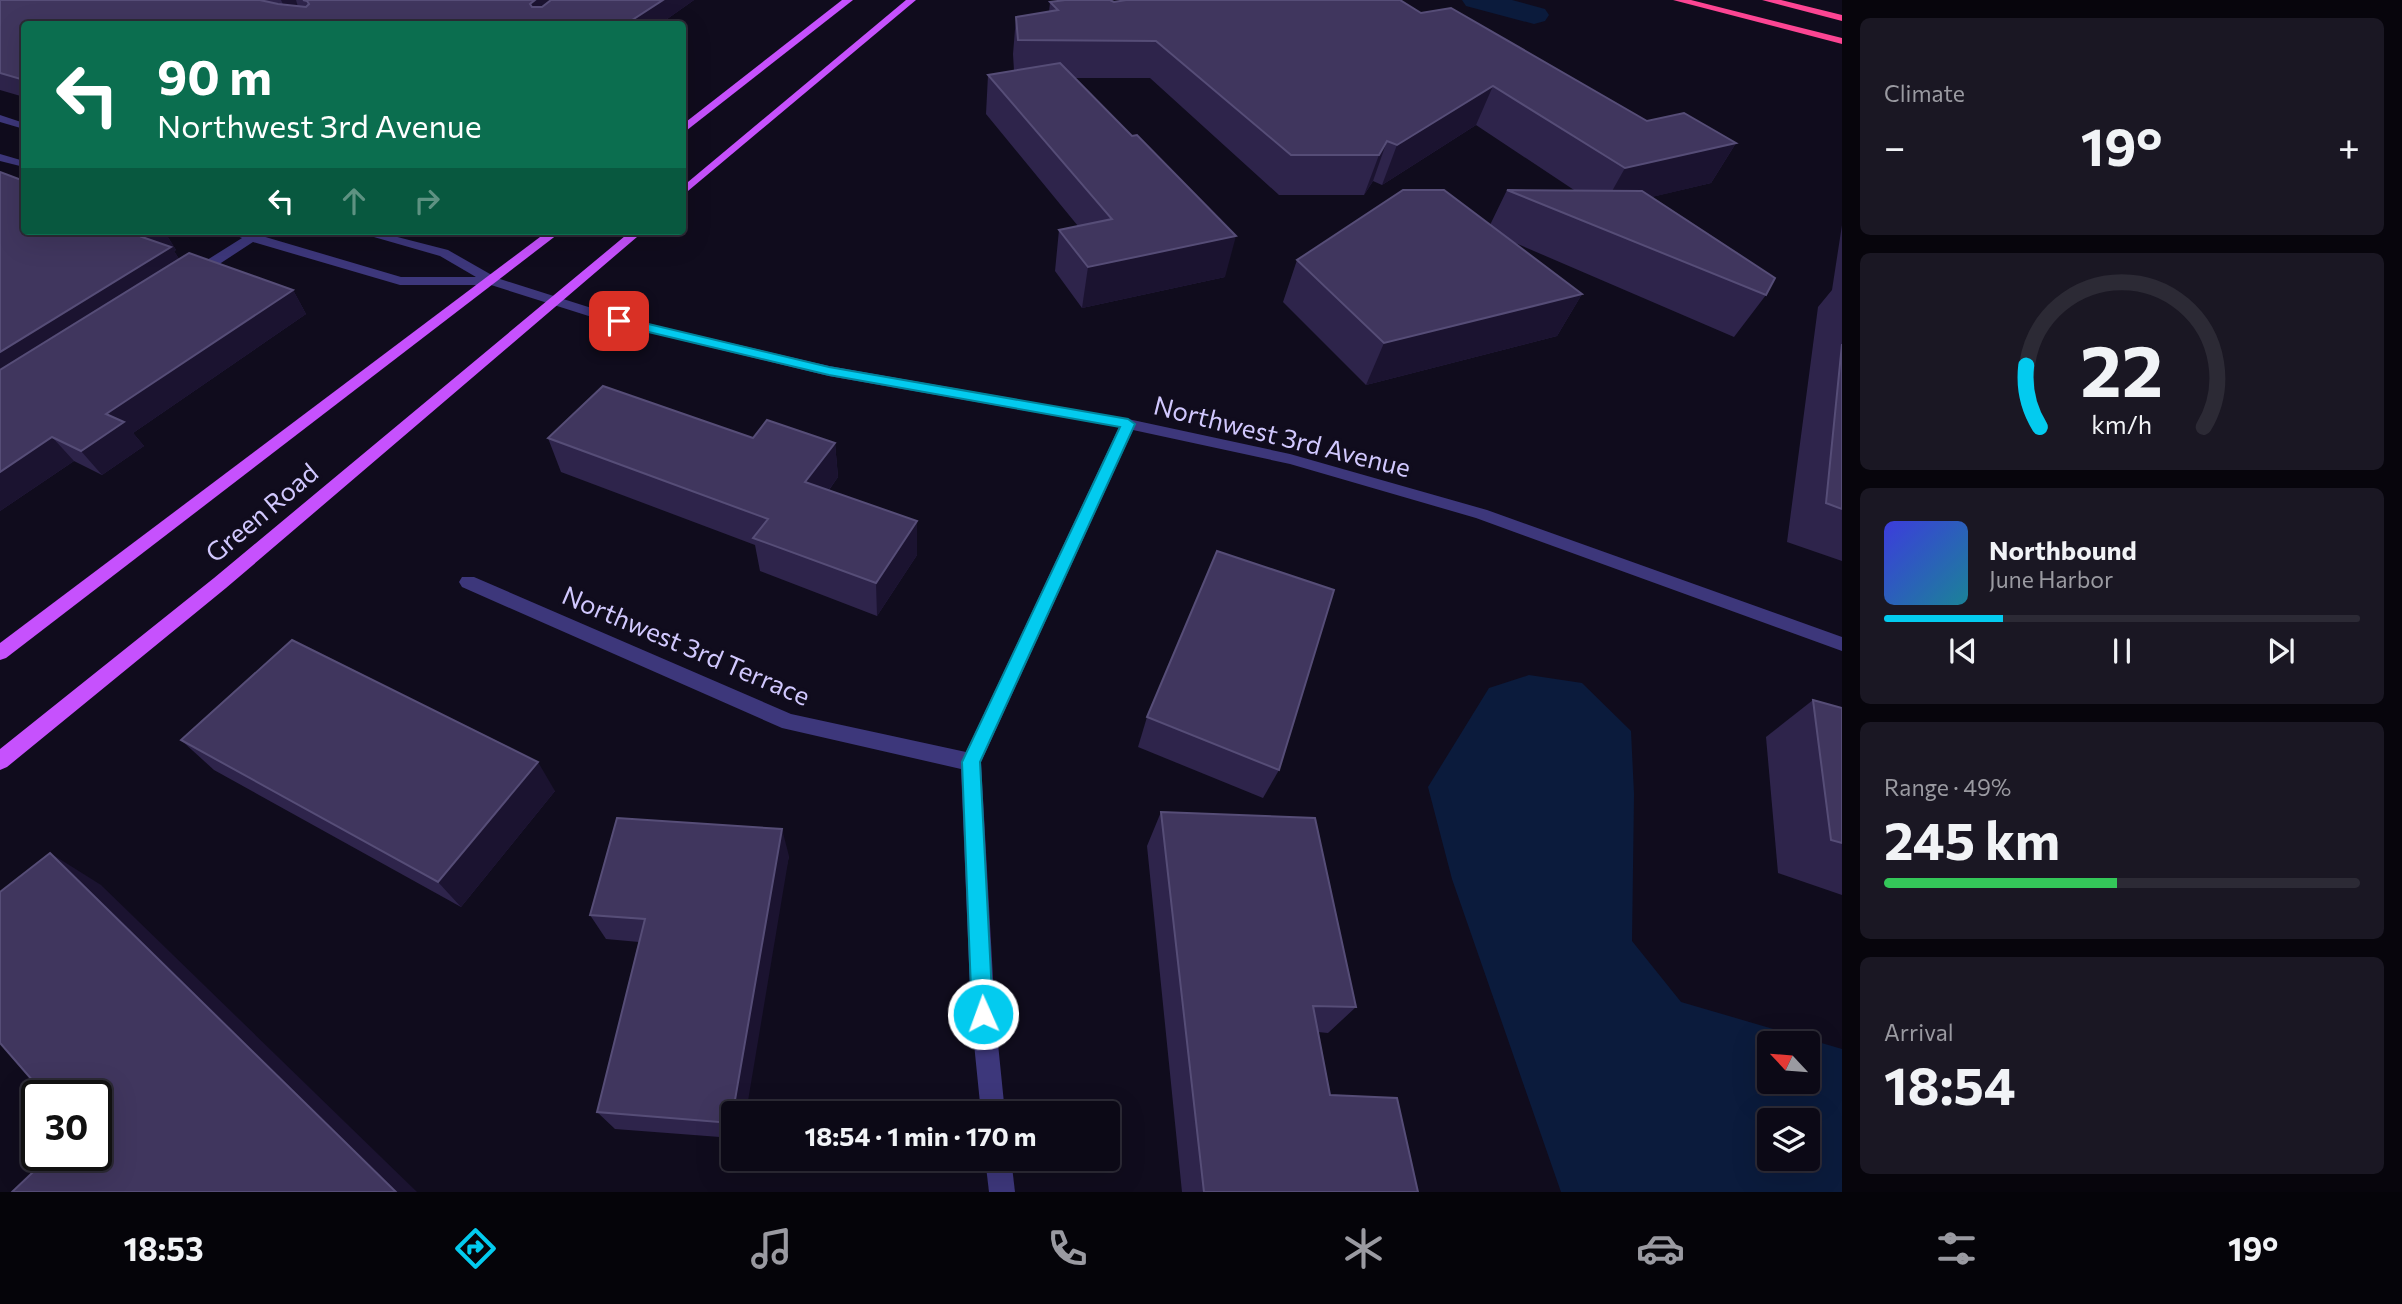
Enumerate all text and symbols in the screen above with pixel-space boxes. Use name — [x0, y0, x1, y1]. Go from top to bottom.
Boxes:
text: 90 m — [157, 45, 272, 105]
icon: left — [42, 49, 133, 140]
text: Climate — [1884, 79, 1965, 107]
text: Northwest 3rd Avenue — [157, 105, 482, 145]
text: 19° — [2081, 113, 2162, 177]
text: − — [1884, 122, 1906, 169]
text: + — [2338, 122, 2360, 169]
icon: left — [262, 182, 300, 220]
icon: ahead — [335, 182, 373, 220]
icon: right — [408, 182, 446, 220]
pin — [589, 291, 649, 351]
icon: arrive — [600, 302, 638, 340]
text: 22 — [2081, 324, 2163, 413]
street label: Northwest 3rd Avenue — [1151, 389, 1414, 482]
text: km/h — [2092, 409, 2152, 439]
street label: Green Road — [199, 456, 323, 568]
text: Northbound — [1989, 534, 2137, 565]
text: June Harbor — [1989, 565, 2113, 593]
street label: Northwest 3rd Terrace — [558, 578, 815, 711]
icon: previous — [1944, 632, 1982, 670]
icon: pause — [2103, 632, 2141, 670]
icon: next — [2262, 632, 2300, 670]
text: Range · 49% — [1884, 773, 2011, 801]
text: 245 km — [1884, 807, 2060, 871]
position arrow — [946, 977, 1020, 1051]
text: Arrival — [1884, 1018, 1954, 1046]
north arrow — [1757, 1031, 1820, 1094]
map controls — [1757, 1031, 1820, 1171]
text: 18:54 — [1884, 1052, 2016, 1116]
speed limit sign: 30 — [21, 1080, 112, 1171]
button: layers — [1757, 1108, 1820, 1171]
text: 18:54 · 1 min · 170 m — [805, 1120, 1036, 1151]
icon: directions — [451, 1224, 500, 1273]
icon: music — [747, 1224, 796, 1273]
icon: phone — [1043, 1224, 1092, 1273]
icon: climate — [1339, 1224, 1388, 1273]
icon: car — [1636, 1224, 1685, 1273]
icon: filters — [1932, 1224, 1981, 1273]
text: 18:53 — [124, 1228, 204, 1268]
text: 19° — [2228, 1228, 2278, 1268]

